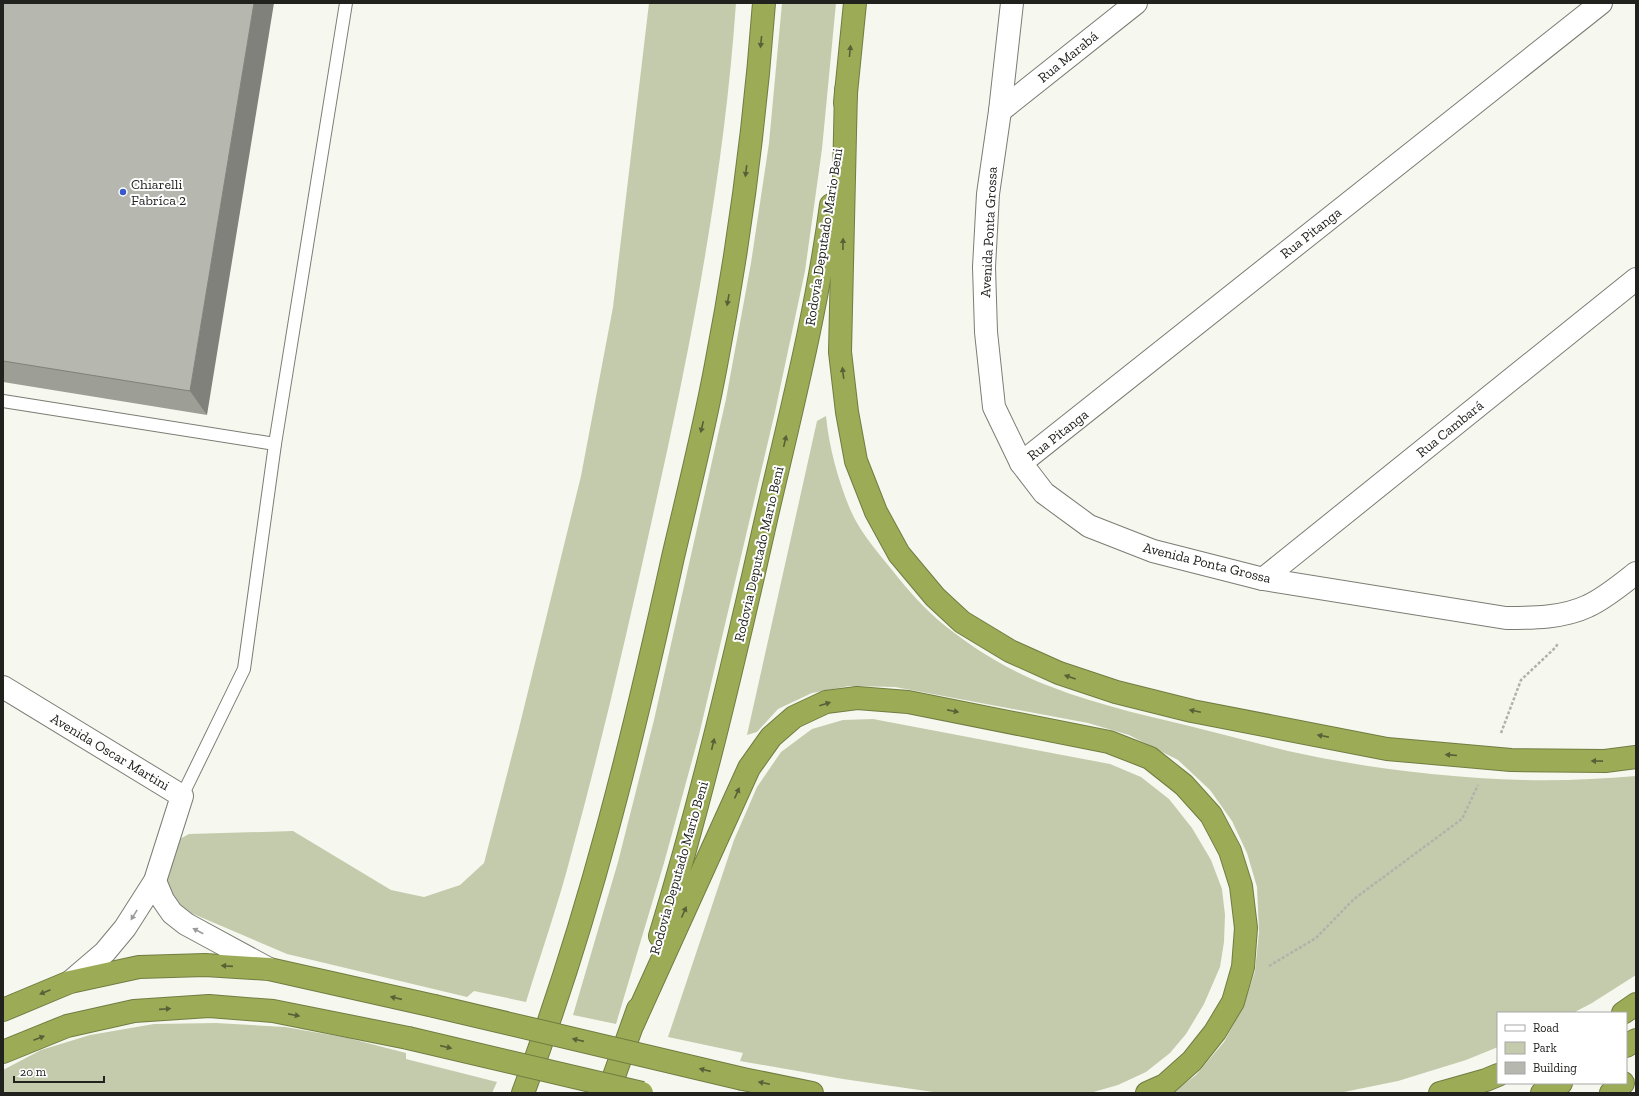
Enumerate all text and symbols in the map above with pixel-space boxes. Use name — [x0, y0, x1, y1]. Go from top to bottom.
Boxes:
street label: Rua Marabá — [1035, 28, 1102, 86]
one-way arrow — [758, 36, 764, 48]
one-way arrow — [847, 45, 854, 57]
street label: Rodovia Deputado Mario Beni — [802, 147, 846, 327]
one-way arrow — [743, 165, 749, 177]
street label: Avenida Ponta Grossa — [977, 166, 1001, 298]
place label: Chiarelli Fabríca 2 — [131, 176, 186, 209]
marker: Chiarelli Fabríca 2 — [118, 187, 128, 197]
street label: Rua Pitanga — [1277, 204, 1345, 262]
one-way arrow — [839, 238, 846, 250]
one-way arrow — [725, 294, 731, 306]
one-way arrow — [839, 367, 846, 379]
street label: Rua Cambará — [1413, 397, 1487, 461]
street label: Rua Pitanga — [1024, 406, 1092, 464]
one-way arrow — [699, 421, 705, 433]
one-way arrow — [782, 434, 788, 446]
street label: Rodovia Deputado Mario Beni — [731, 465, 787, 643]
street label: Avenida Ponta Grossa — [1141, 539, 1273, 587]
one-way arrow — [1064, 673, 1076, 679]
one-way arrow — [819, 700, 831, 706]
one-way arrow — [947, 708, 959, 714]
one-way arrow — [1189, 708, 1201, 714]
street label: Avenida Oscar Martini — [47, 710, 173, 794]
one-way arrow — [1317, 733, 1329, 739]
one-way arrow — [710, 738, 716, 750]
one-way arrow — [1445, 751, 1457, 758]
one-way arrow — [1590, 758, 1603, 764]
street label: Rodovia Deputado Mario Beni — [646, 779, 712, 957]
one-way arrow — [734, 788, 740, 799]
one-way arrow — [681, 906, 687, 917]
one-way arrow — [130, 910, 138, 920]
one-way arrow — [192, 927, 203, 934]
one-way arrow — [221, 963, 233, 970]
one-way arrow — [38, 990, 50, 996]
one-way arrow — [390, 994, 402, 1000]
one-way arrow — [159, 1005, 171, 1012]
legend — [1497, 1012, 1627, 1084]
one-way arrow — [288, 1013, 300, 1019]
text: Road — [1533, 1021, 1559, 1035]
one-way arrow — [33, 1034, 45, 1040]
one-way arrow — [572, 1037, 584, 1043]
text: Park — [1533, 1041, 1558, 1055]
one-way arrow — [440, 1044, 452, 1050]
scale bar — [14, 1058, 104, 1084]
text: Building — [1533, 1061, 1577, 1075]
text: 20 m — [20, 1065, 47, 1079]
one-way arrow — [699, 1066, 711, 1072]
one-way arrow — [758, 1080, 770, 1086]

